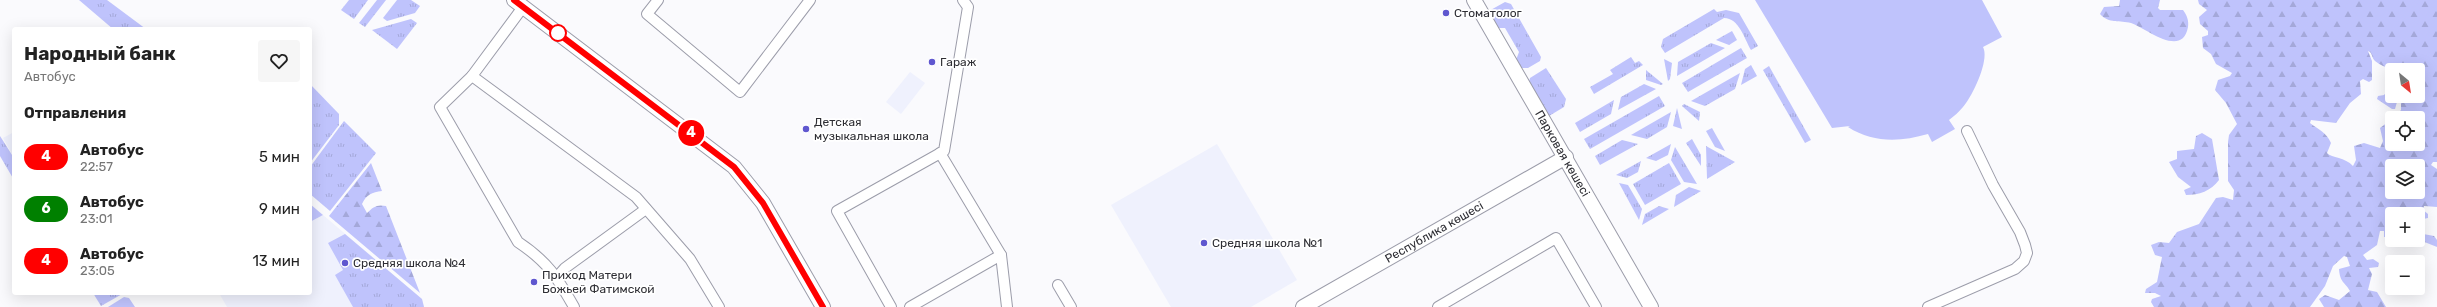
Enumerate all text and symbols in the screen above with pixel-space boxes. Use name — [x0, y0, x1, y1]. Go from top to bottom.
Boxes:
place label: Стоматолог — [1454, 6, 1523, 20]
marker: Стоматолог — [1441, 8, 1451, 18]
unlabelled marker — [549, 24, 567, 42]
button: heart — [258, 40, 300, 82]
text: Народный банк — [24, 42, 176, 65]
place label: Гараж — [940, 55, 977, 69]
marker: Гараж — [927, 57, 937, 67]
north arrow — [2385, 63, 2425, 103]
map controls — [2385, 63, 2425, 295]
text: Автобус — [24, 69, 76, 84]
text: Отправления — [24, 104, 126, 122]
street label: Парковая көшесі — [1532, 108, 1593, 199]
button: locate — [2385, 111, 2425, 151]
place label: Детская музыкальная школа — [814, 115, 929, 143]
line badge: 4 — [678, 120, 704, 146]
text: 4 — [686, 124, 696, 141]
marker: Детская музыкальная школа — [801, 124, 811, 134]
text: Автобус — [80, 141, 144, 159]
text: 4 — [41, 148, 51, 165]
text: 5 мин — [259, 148, 300, 166]
text: 22:57 — [80, 159, 113, 174]
button: layers — [2385, 159, 2425, 199]
text: Автобус — [80, 193, 144, 211]
street label: Республика көшесі — [1382, 199, 1486, 266]
text: 6 — [41, 200, 51, 217]
text: 9 мин — [259, 200, 300, 218]
button: + — [2385, 207, 2425, 247]
text: 23:01 — [80, 211, 113, 226]
place label: Средняя школа №1 — [1212, 236, 1322, 250]
marker: Средняя школа №1 — [1199, 238, 1209, 248]
text: Автобус — [80, 245, 144, 263]
text: 4 — [41, 252, 51, 269]
text: 13 мин — [252, 252, 300, 270]
button: − — [2385, 255, 2425, 295]
place label: Средняя школа №4 — [353, 256, 466, 270]
marker: Средняя школа №4 — [340, 258, 350, 268]
text: 23:05 — [80, 263, 115, 278]
place label: Приход Матери Божьей Фатимской — [542, 268, 655, 296]
marker: Приход Матери Божьей Фатимской — [529, 277, 539, 287]

